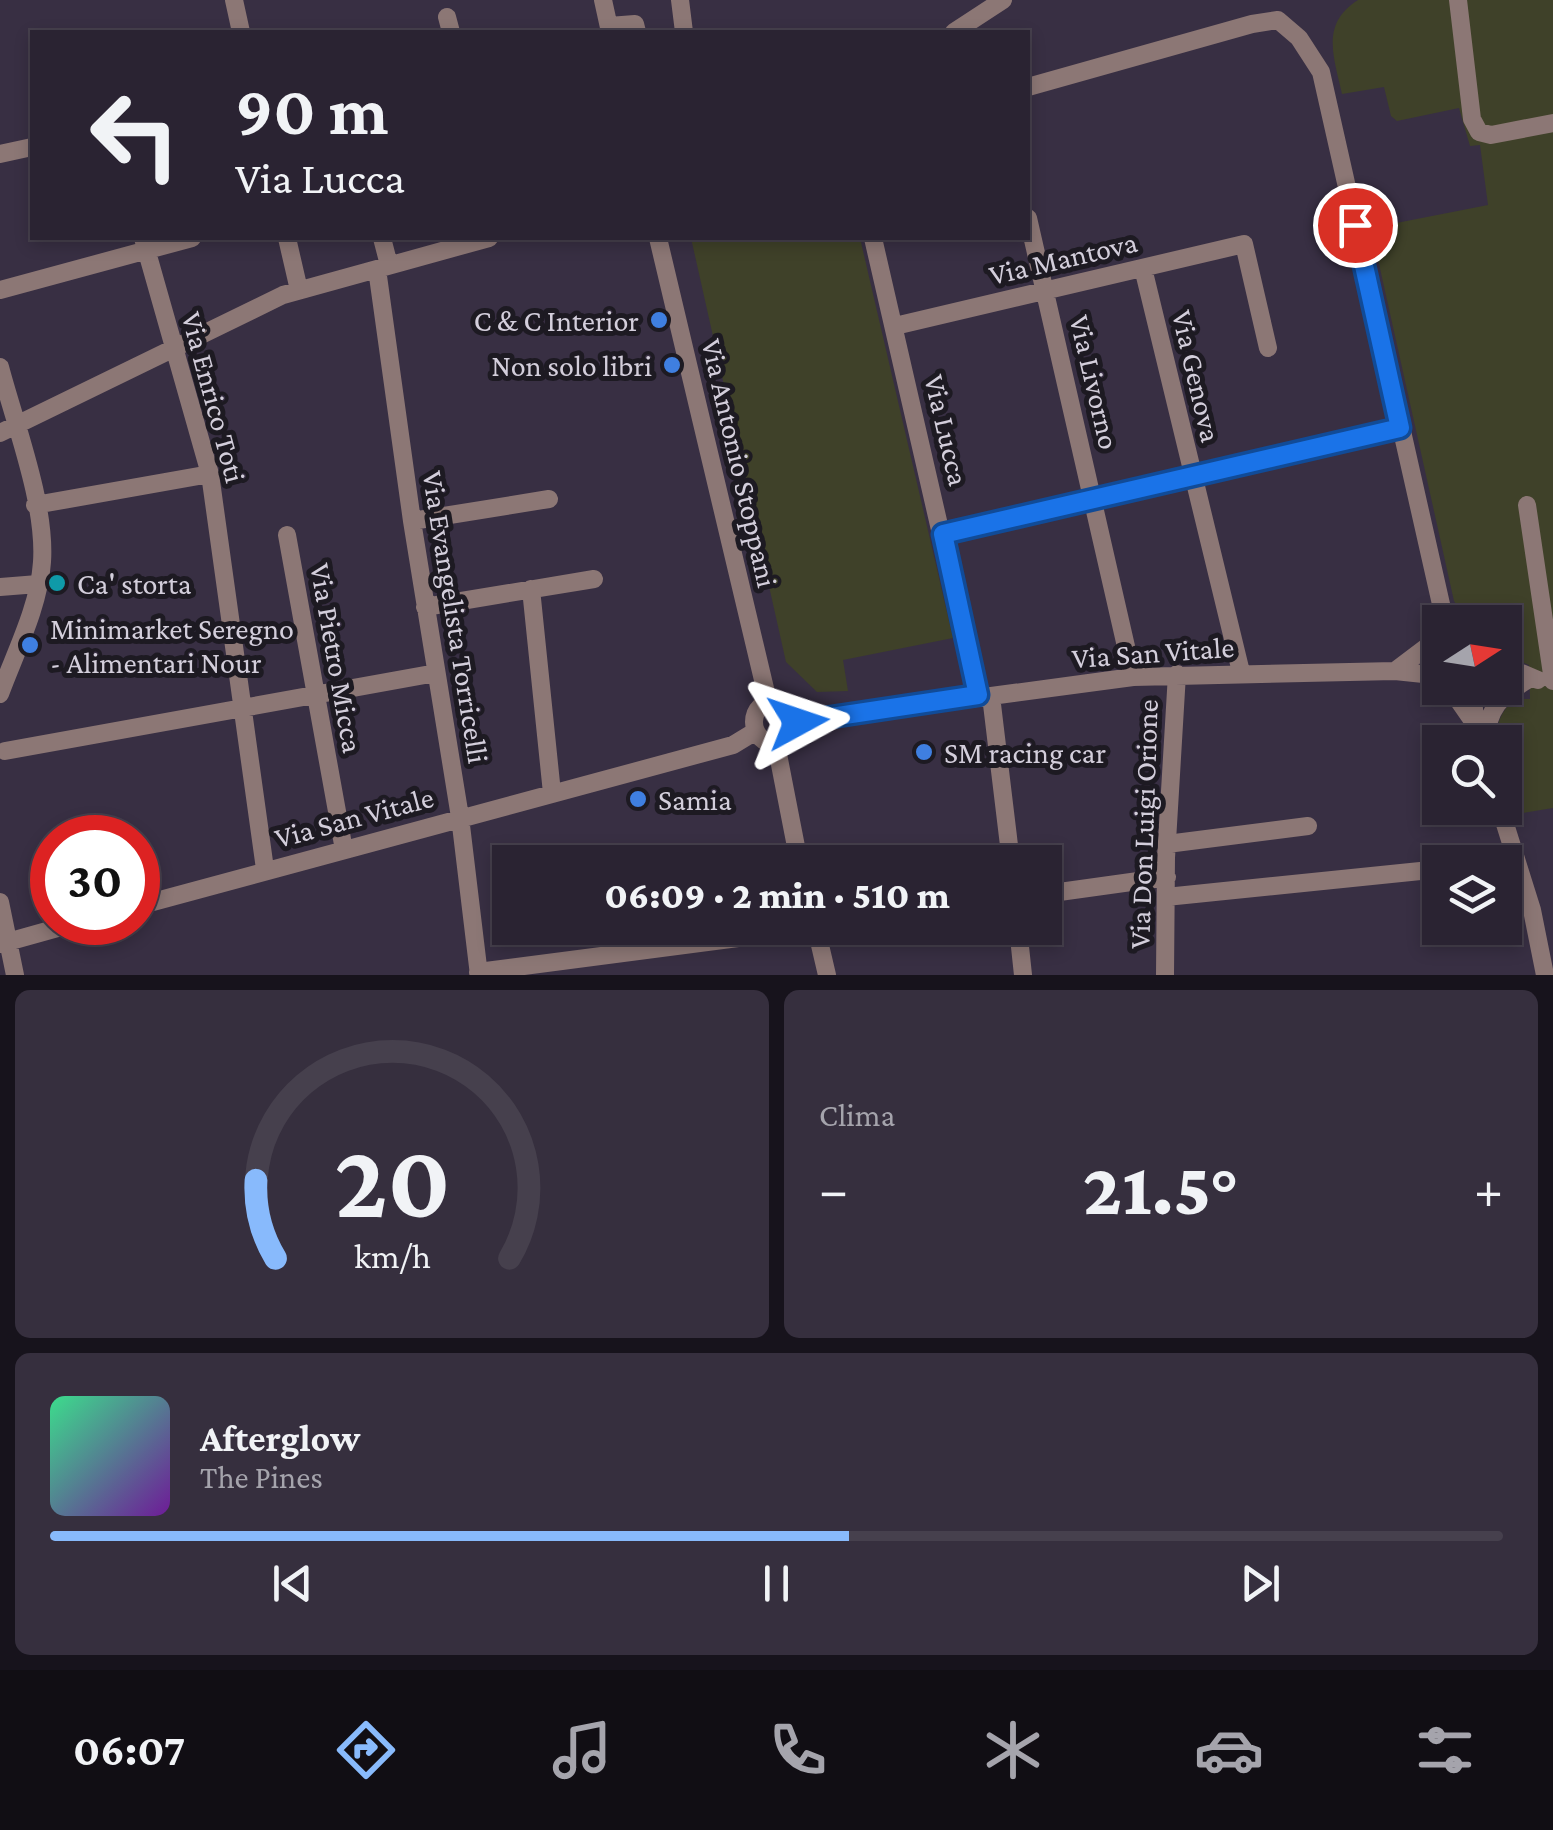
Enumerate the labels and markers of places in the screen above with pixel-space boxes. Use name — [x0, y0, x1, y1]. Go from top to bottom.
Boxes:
pin — [1313, 183, 1398, 268]
place label: C & C Interior — [474, 304, 639, 337]
marker: C & C Interior — [648, 309, 670, 331]
place label: Non solo libri — [491, 349, 652, 382]
marker: Non solo libri — [661, 354, 683, 376]
place label: Ca' storta — [77, 567, 192, 600]
marker: Ca' storta — [46, 572, 68, 594]
place label: Minimarket Seregno - Alimentari Nour — [50, 612, 294, 679]
marker: Minimarket Seregno - Alimentari Nour — [19, 634, 41, 656]
place label: SM racing car — [944, 736, 1106, 770]
marker: SM racing car — [913, 741, 935, 763]
place label: Samia — [658, 783, 732, 816]
marker: Samia — [627, 788, 649, 810]

